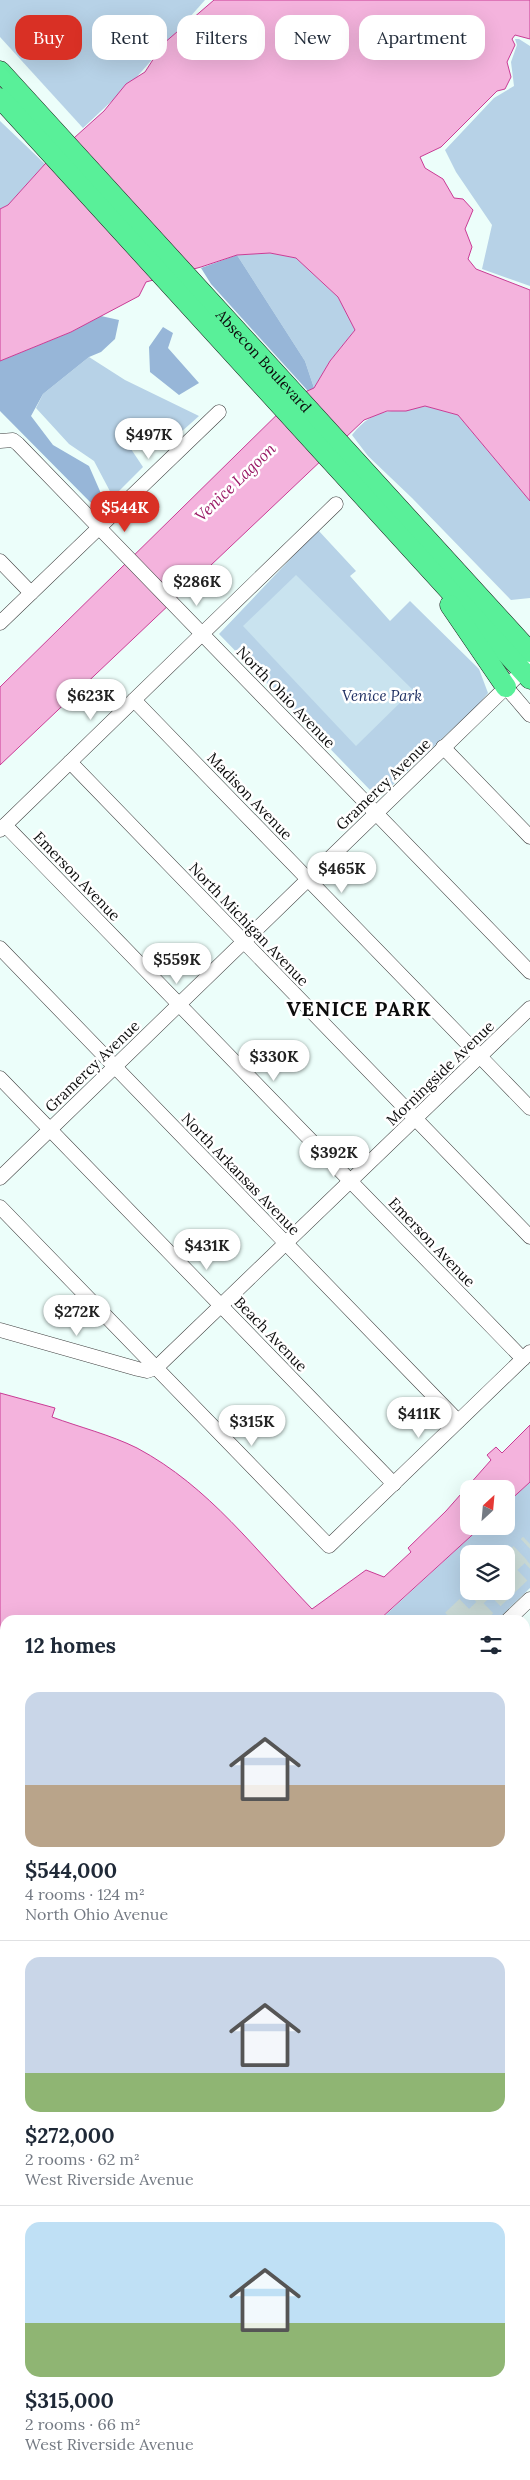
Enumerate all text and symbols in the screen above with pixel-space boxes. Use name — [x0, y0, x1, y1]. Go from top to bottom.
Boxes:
chip: Buy — [15, 15, 82, 60]
chip: Rent — [92, 15, 167, 60]
chip: Filters — [177, 15, 265, 60]
chip: New — [275, 15, 349, 60]
chip: Apartment — [359, 15, 485, 60]
street label: Absecon Boulevard — [212, 304, 316, 416]
pin: $497K — [114, 418, 184, 460]
text: $497K — [126, 424, 172, 444]
water label: Venice Lagoon — [190, 438, 280, 525]
pin: $544K — [90, 490, 160, 533]
text: $544K — [101, 497, 149, 517]
pin: $286K — [162, 564, 232, 607]
text: $286K — [173, 571, 221, 591]
street label: North Ohio Avenue — [233, 642, 339, 752]
pin: $623K — [56, 678, 126, 721]
text: $623K — [67, 685, 115, 705]
park label: Venice Park — [342, 686, 422, 705]
street label: Gramercy Avenue — [332, 734, 434, 834]
street label: Madison Avenue — [203, 748, 297, 844]
street label: Emerson Avenue — [30, 827, 124, 925]
pin: $465K — [307, 852, 377, 894]
street label: North Michigan Avenue — [185, 858, 313, 990]
text: $465K — [318, 858, 366, 878]
pin: $559K — [142, 942, 212, 985]
text: $559K — [153, 949, 201, 969]
district label: VENICE PARK — [286, 996, 432, 1021]
street label: Gramercy Avenue — [41, 1016, 143, 1116]
street label: Morningside Avenue — [382, 1017, 498, 1129]
pin: $330K — [239, 1040, 309, 1082]
text: $330K — [250, 1046, 298, 1066]
street label: North Arkansas Avenue — [178, 1109, 304, 1239]
pin: $392K — [299, 1136, 369, 1178]
text: $392K — [310, 1142, 358, 1162]
street label: Emerson Avenue — [385, 1193, 479, 1291]
pin: $431K — [172, 1228, 242, 1271]
text: $431K — [184, 1235, 230, 1255]
street label: Beach Avenue — [230, 1293, 312, 1375]
pin: $272K — [42, 1294, 112, 1337]
text: $272K — [54, 1301, 100, 1321]
pin: $411K — [384, 1396, 454, 1439]
text: $411K — [398, 1403, 440, 1423]
pin: $315K — [217, 1404, 287, 1447]
text: $315K — [230, 1411, 274, 1431]
north arrow — [460, 1480, 515, 1535]
map controls — [460, 1480, 515, 1600]
button: layers — [460, 1545, 515, 1600]
icon: filters — [477, 1631, 505, 1659]
text: 12 homes — [25, 1632, 116, 1659]
icon: home — [220, 1724, 310, 1814]
text: $544,000 — [25, 1857, 117, 1884]
text: 4 rooms · 124 m² — [25, 1884, 145, 1904]
text: North Ohio Avenue — [25, 1904, 168, 1924]
icon: home — [220, 1990, 310, 2080]
text: $272,000 — [25, 2122, 115, 2149]
text: 2 rooms · 62 m² — [25, 2149, 140, 2169]
text: West Riverside Avenue — [25, 2169, 194, 2189]
icon: home — [220, 2255, 310, 2345]
text: $315,000 — [25, 2387, 114, 2414]
text: 2 rooms · 66 m² — [25, 2414, 141, 2434]
text: West Riverside Avenue — [25, 2434, 194, 2454]

